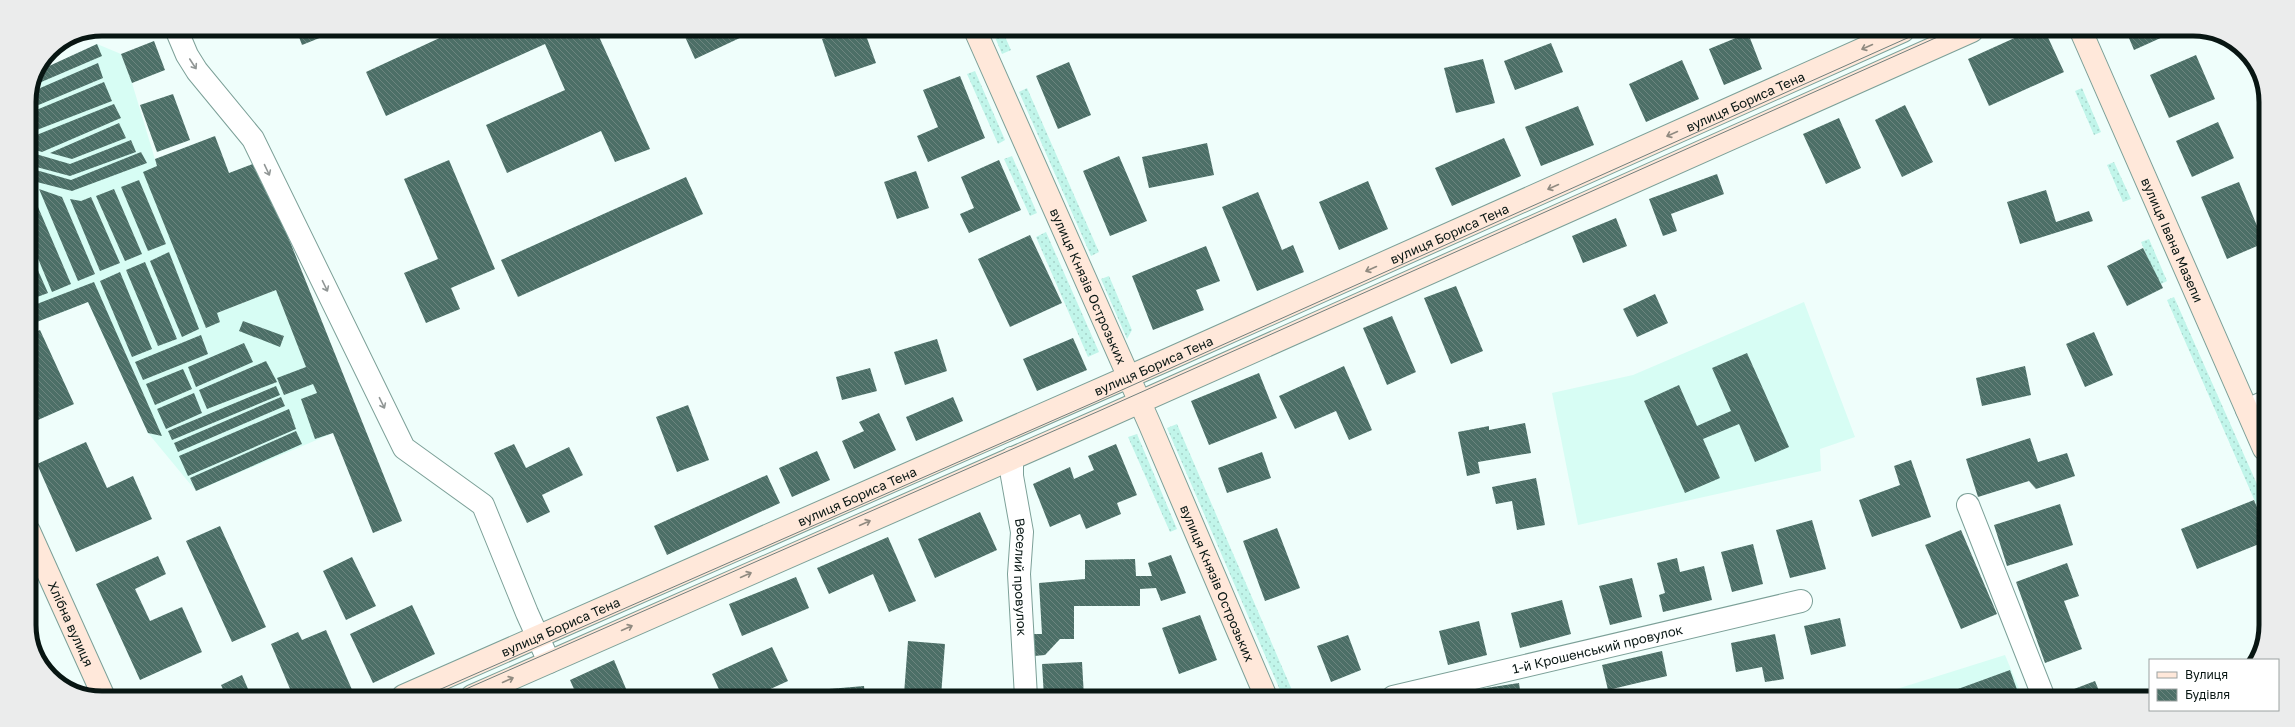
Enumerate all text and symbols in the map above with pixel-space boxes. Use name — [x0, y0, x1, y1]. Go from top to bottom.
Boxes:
one-way arrow — [1862, 44, 1874, 51]
one-way arrow — [189, 58, 197, 69]
street label: вулиця Бориса Тена — [1683, 68, 1807, 135]
one-way arrow — [1666, 131, 1678, 138]
one-way arrow — [264, 163, 272, 175]
street label: вулиця Івана Мазепи — [2138, 175, 2207, 305]
one-way arrow — [1548, 184, 1560, 191]
street label: вулиця Бориса Тена — [1388, 200, 1511, 267]
street label: вулиця Князів Острозьких — [1047, 205, 1130, 367]
one-way arrow — [1365, 265, 1377, 273]
one-way arrow — [322, 280, 329, 292]
street label: вулиця Бориса Тена — [1092, 332, 1215, 399]
one-way arrow — [379, 397, 386, 409]
street label: вулиця Бориса Тена — [795, 463, 919, 529]
street label: вулиця Князів Острозьких — [1177, 502, 1258, 664]
street label: Веселий провулок — [1011, 517, 1031, 637]
one-way arrow — [858, 519, 870, 526]
one-way arrow — [739, 571, 751, 579]
street label: Хлібна вулиця — [45, 579, 97, 669]
street label: вулиця Бориса Тена — [498, 594, 622, 660]
street label: 1-й Крошенський провулок — [1511, 621, 1685, 677]
one-way arrow — [620, 624, 632, 631]
legend — [2149, 659, 2279, 711]
text: Вулиця — [2185, 667, 2228, 682]
one-way arrow — [501, 676, 513, 683]
text: Будівля — [2185, 687, 2230, 702]

